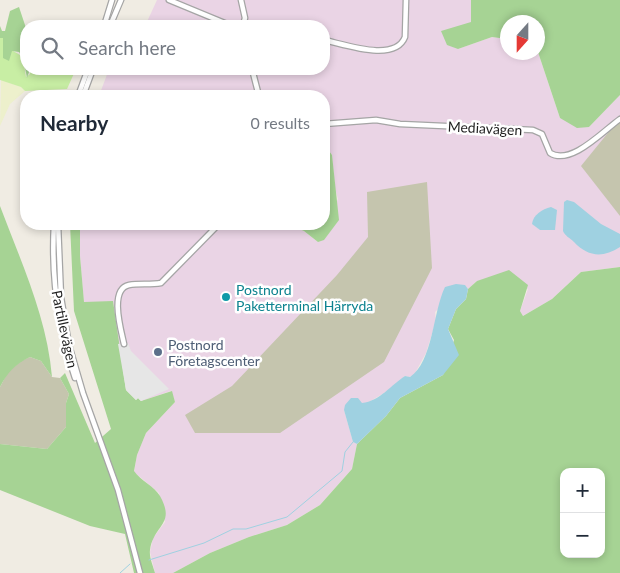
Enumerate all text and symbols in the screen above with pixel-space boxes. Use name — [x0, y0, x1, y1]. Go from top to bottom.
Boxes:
north arrow — [500, 15, 545, 60]
search box — [20, 20, 330, 75]
icon: search — [38, 34, 66, 62]
text: Search here — [78, 36, 176, 59]
text: Nearby — [40, 110, 108, 135]
text: 0 results — [250, 113, 310, 132]
street label: Mediavägen — [447, 118, 523, 138]
place label: Postnord Paketterminal Härryda — [236, 281, 373, 314]
street label: Partillevägen — [48, 289, 82, 369]
marker: Postnord Paketterminal Härryda — [220, 291, 232, 303]
place label: Postnord Företagscenter — [168, 336, 260, 369]
marker: Postnord Företagscenter — [152, 346, 164, 358]
map controls — [560, 468, 605, 558]
button: + — [560, 468, 605, 513]
button: − — [560, 513, 605, 558]

